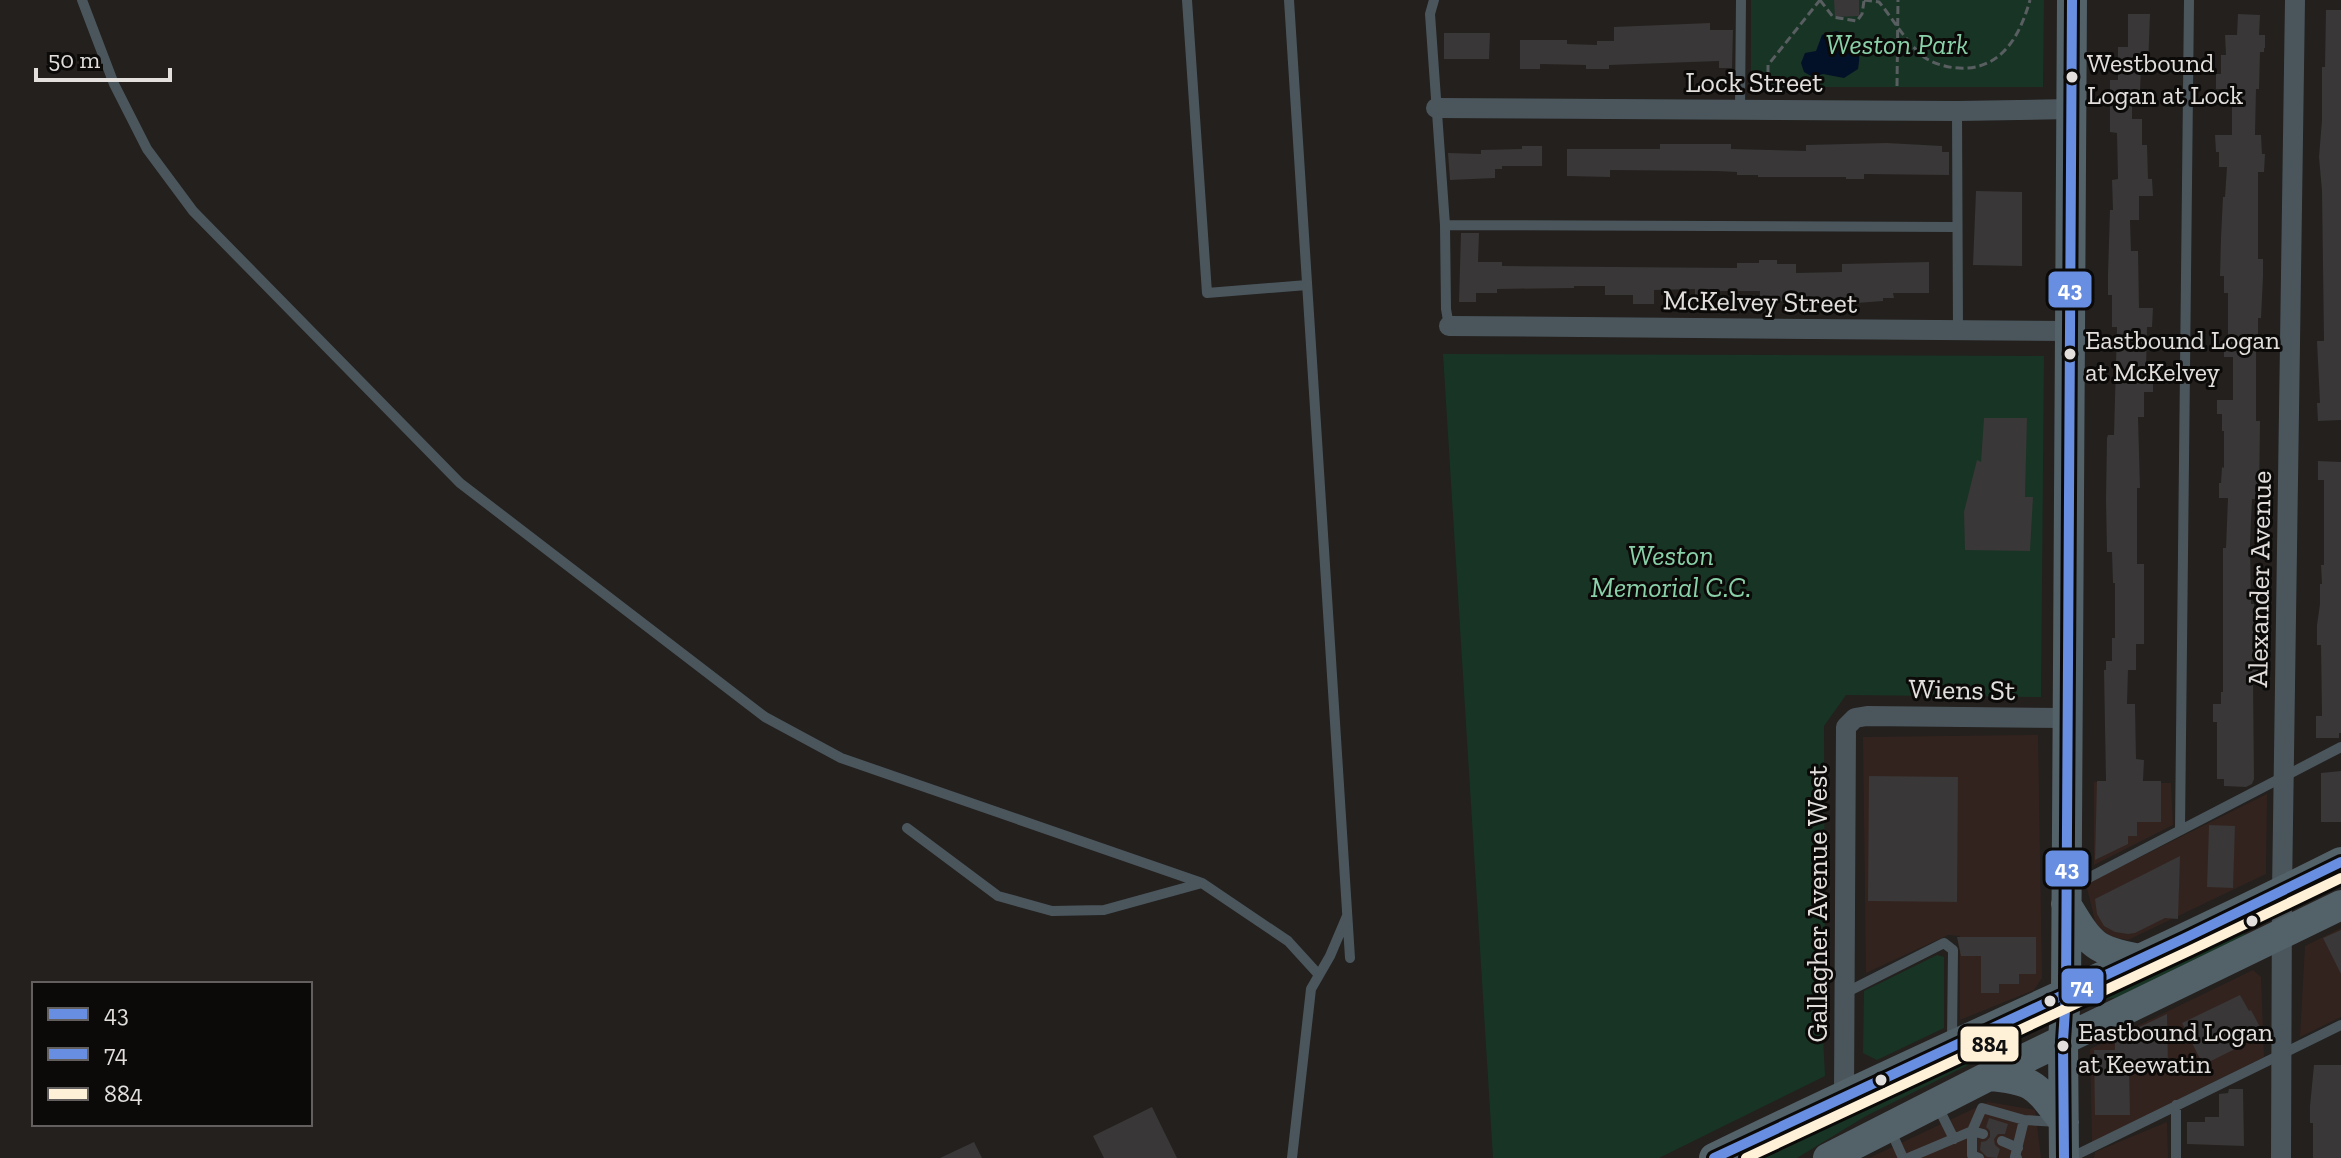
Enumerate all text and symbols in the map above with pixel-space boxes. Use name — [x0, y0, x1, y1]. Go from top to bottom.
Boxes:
park label: Weston Park — [1825, 28, 1969, 61]
scale bar — [36, 32, 170, 82]
text: 50 m — [48, 45, 101, 74]
place label: Westbound Logan at Lock — [2087, 47, 2244, 111]
street label: Lock Street — [1685, 66, 1823, 99]
marker: Westbound Logan at Lock — [2064, 69, 2080, 85]
line badge: 43 — [2047, 270, 2093, 309]
text: 43 — [2058, 276, 2082, 303]
street label: McKelvey Street — [1662, 283, 1858, 320]
place label: Eastbound Logan at McKelvey — [2085, 324, 2280, 388]
marker: Eastbound Logan at McKelvey — [2062, 346, 2078, 362]
street label: Alexander Avenue — [2241, 470, 2278, 688]
park label: Weston Memorial C.C. — [1591, 539, 1751, 604]
street label: Wiens St — [1908, 672, 2016, 707]
street label: Gallagher Avenue West — [1801, 765, 1834, 1043]
line badge: 43 — [2044, 849, 2090, 888]
text: 43 — [2055, 855, 2079, 882]
unlabelled marker — [2244, 913, 2260, 929]
line badge: 74 — [2060, 967, 2105, 1005]
text: 74 — [2070, 973, 2094, 1000]
legend — [32, 982, 312, 1126]
unlabelled marker — [2042, 993, 2058, 1009]
text: 43 — [104, 999, 129, 1028]
place label: Eastbound Logan at Keewatin — [2078, 1016, 2273, 1080]
line badge: 884 — [1959, 1025, 2020, 1063]
text: 884 — [1972, 1031, 2009, 1058]
marker: Eastbound Logan at Keewatin — [2055, 1038, 2071, 1054]
text: 74 — [104, 1039, 128, 1068]
unlabelled marker — [1873, 1072, 1889, 1088]
text: 884 — [104, 1079, 143, 1108]

